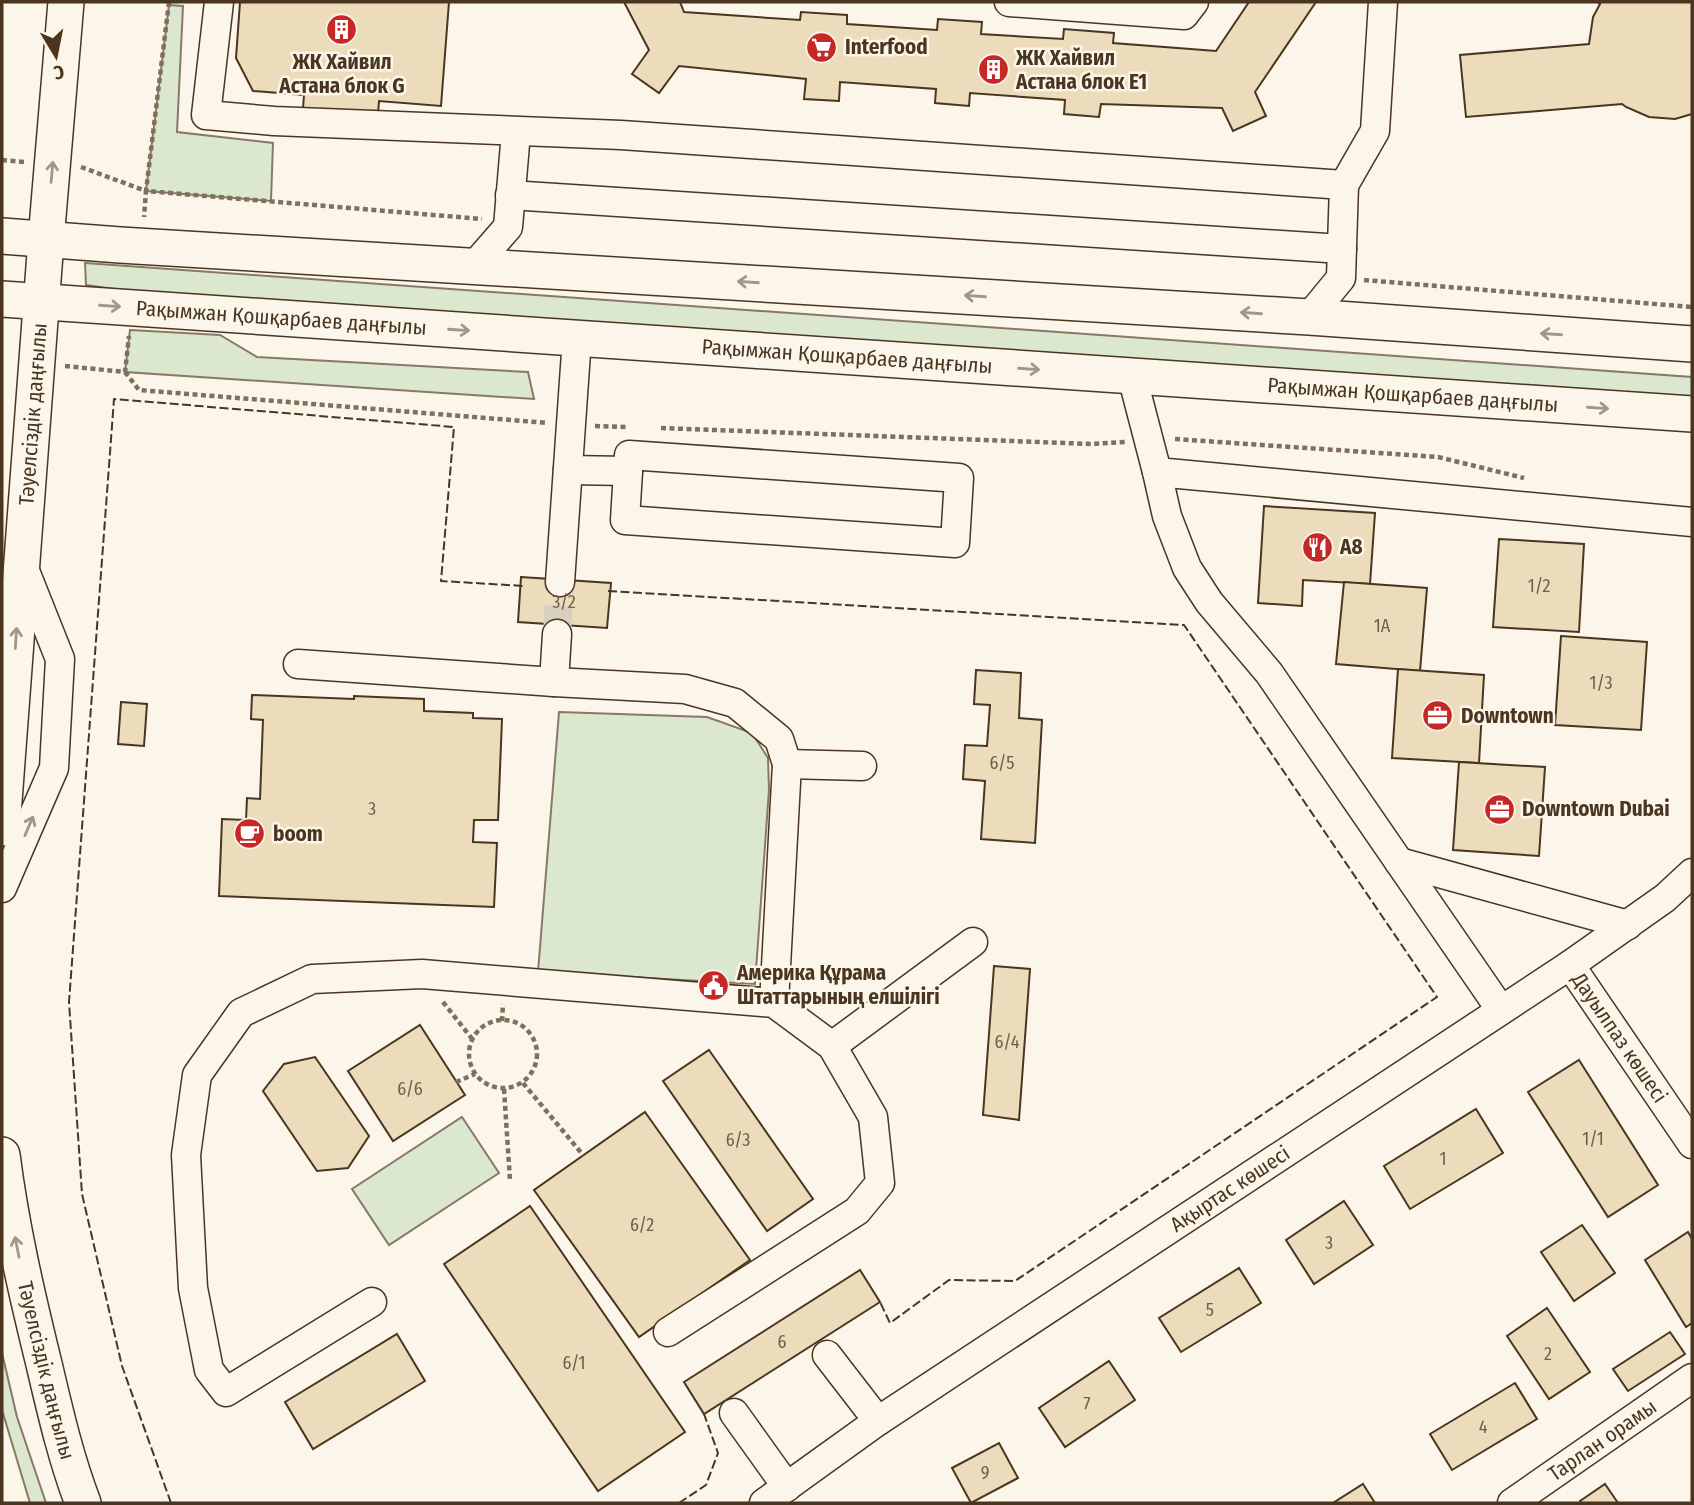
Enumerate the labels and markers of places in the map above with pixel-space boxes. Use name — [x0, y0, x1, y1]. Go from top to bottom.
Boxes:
building icon: ЖК Хайвил Астана блок G — [325, 13, 359, 47]
supermarket icon: Interfood — [805, 30, 839, 64]
place label: Interfood — [845, 34, 928, 60]
place label: ЖК Хайвил Астана блок E1 — [1015, 45, 1147, 95]
place label: ЖК Хайвил Астана блок G — [278, 49, 405, 99]
building icon: ЖК Хайвил Астана блок E1 — [976, 53, 1010, 87]
restaurant icon: А8 — [1300, 530, 1334, 564]
place label: А8 — [1339, 534, 1363, 560]
office icon: Downtown — [1421, 699, 1455, 733]
place label: Downtown — [1461, 703, 1554, 729]
office icon: Downtown Dubai — [1482, 792, 1516, 826]
place label: Downtown Dubai — [1522, 796, 1670, 822]
cafe icon: boom — [233, 817, 267, 851]
place label: boom — [273, 821, 323, 847]
place label: Америка Құрама Штаттарының елшілігі — [736, 960, 940, 1010]
public building icon: Америка Құрама Штаттарының елшілігі — [697, 968, 731, 1002]

